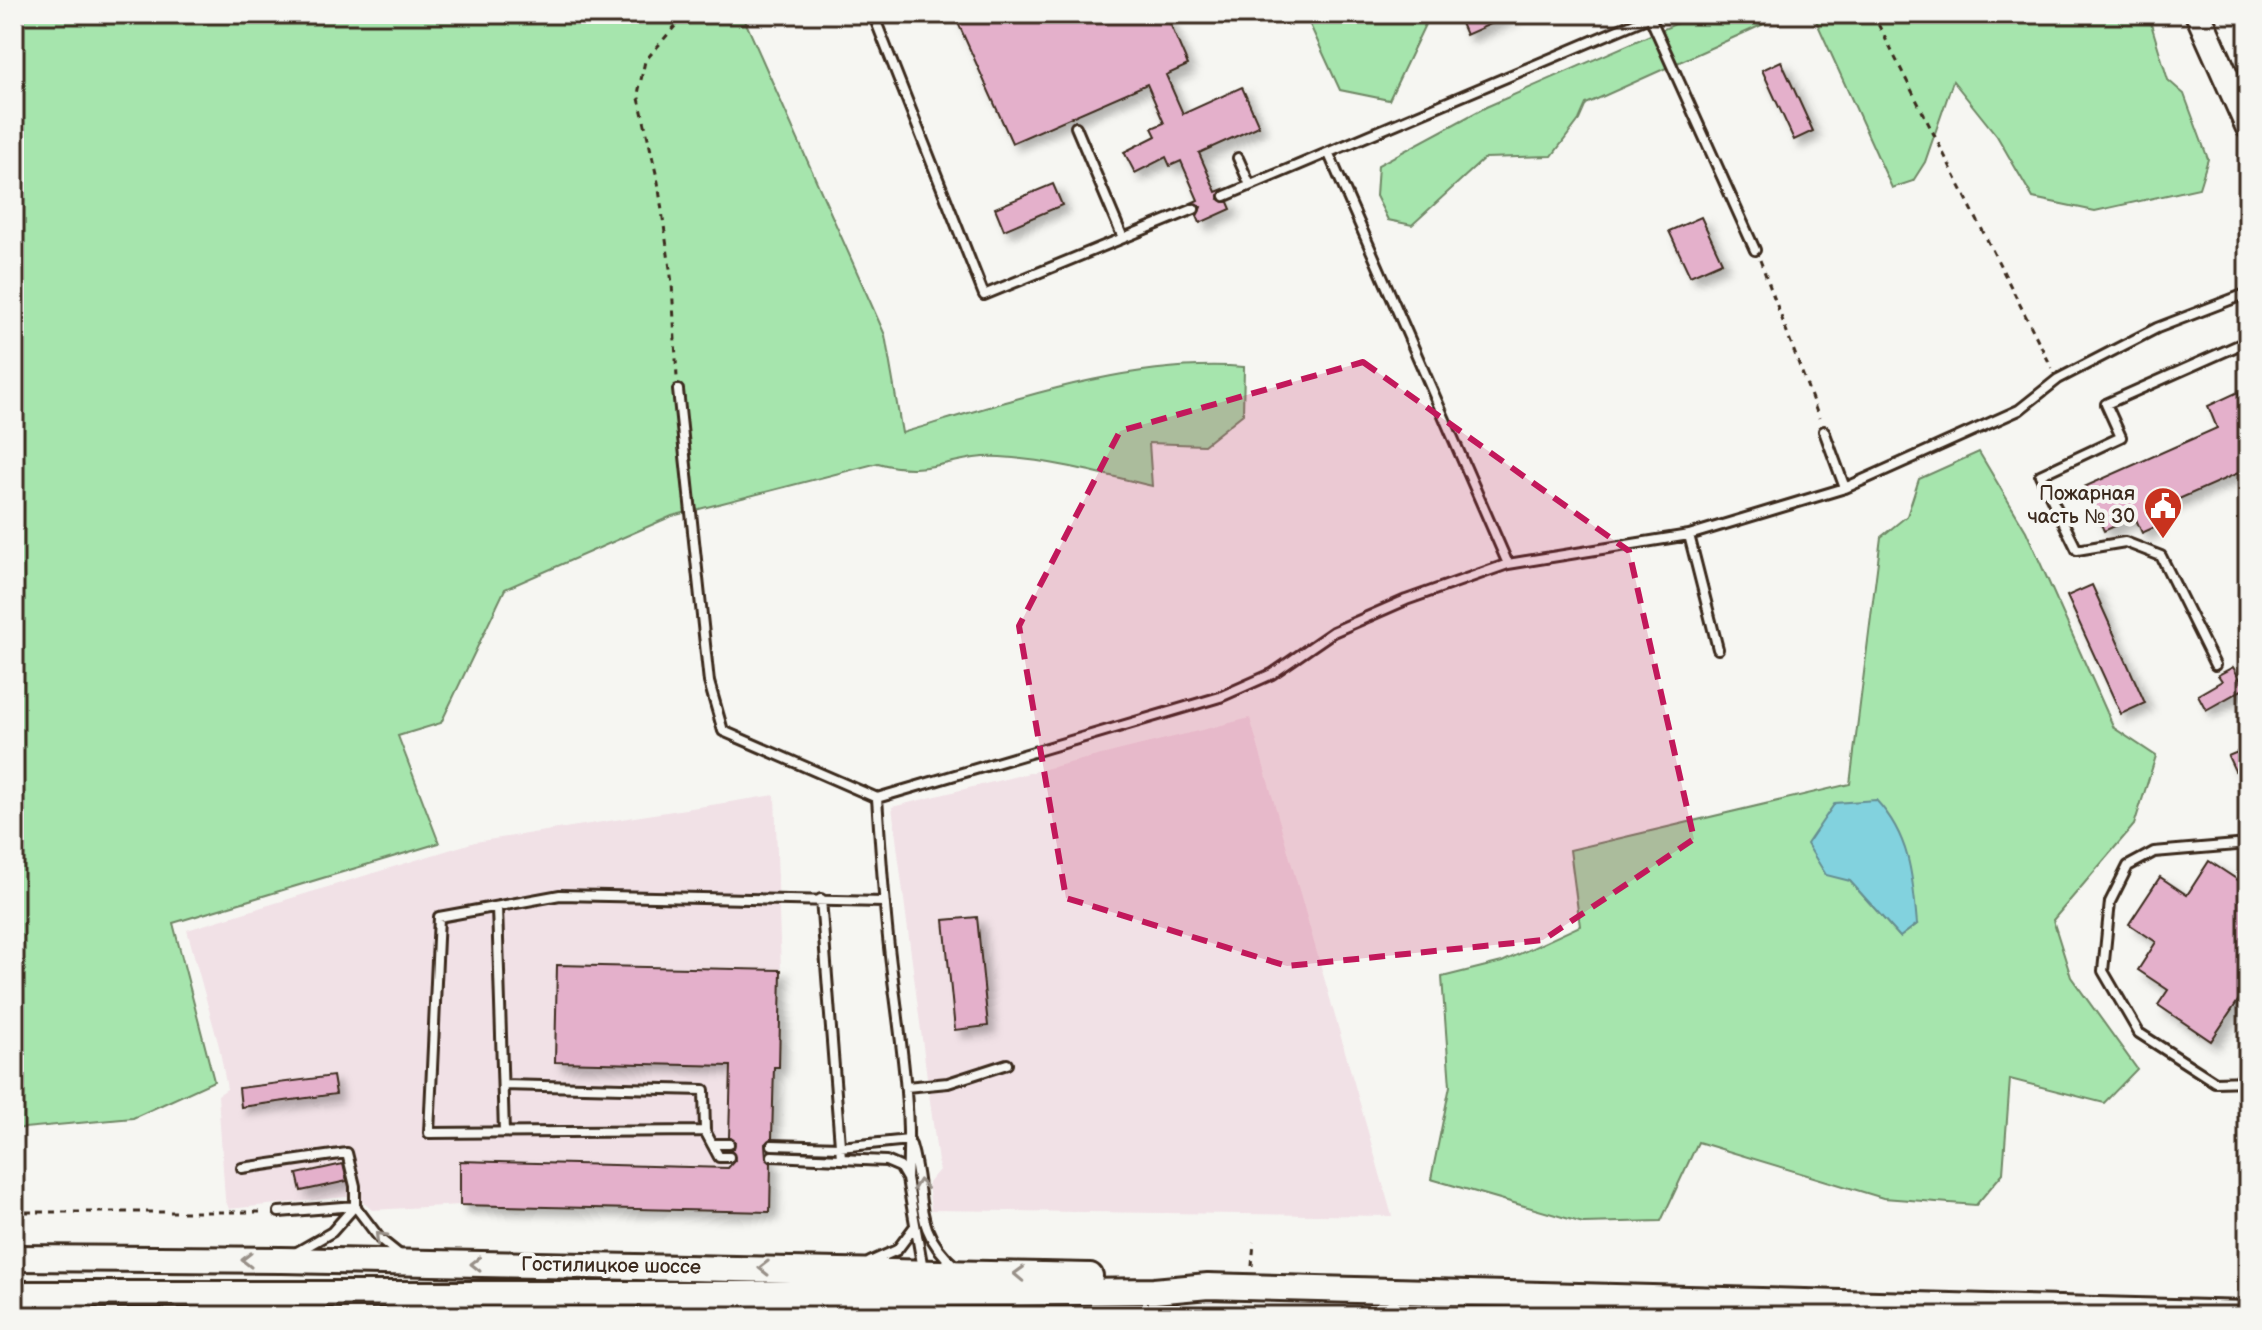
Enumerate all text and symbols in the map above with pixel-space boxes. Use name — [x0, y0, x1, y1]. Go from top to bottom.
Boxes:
place label: Пожарная часть № 30 — [2028, 482, 2135, 529]
public building icon: Пожарная часть № 30 — [2142, 485, 2184, 540]
one-way arrow — [911, 1178, 928, 1191]
one-way arrow — [375, 1232, 389, 1246]
one-way arrow — [240, 1251, 253, 1269]
street label: Гостилицкое шоссе — [521, 1252, 701, 1280]
one-way arrow — [469, 1255, 482, 1272]
one-way arrow — [757, 1260, 770, 1277]
one-way arrow — [1012, 1265, 1025, 1282]

